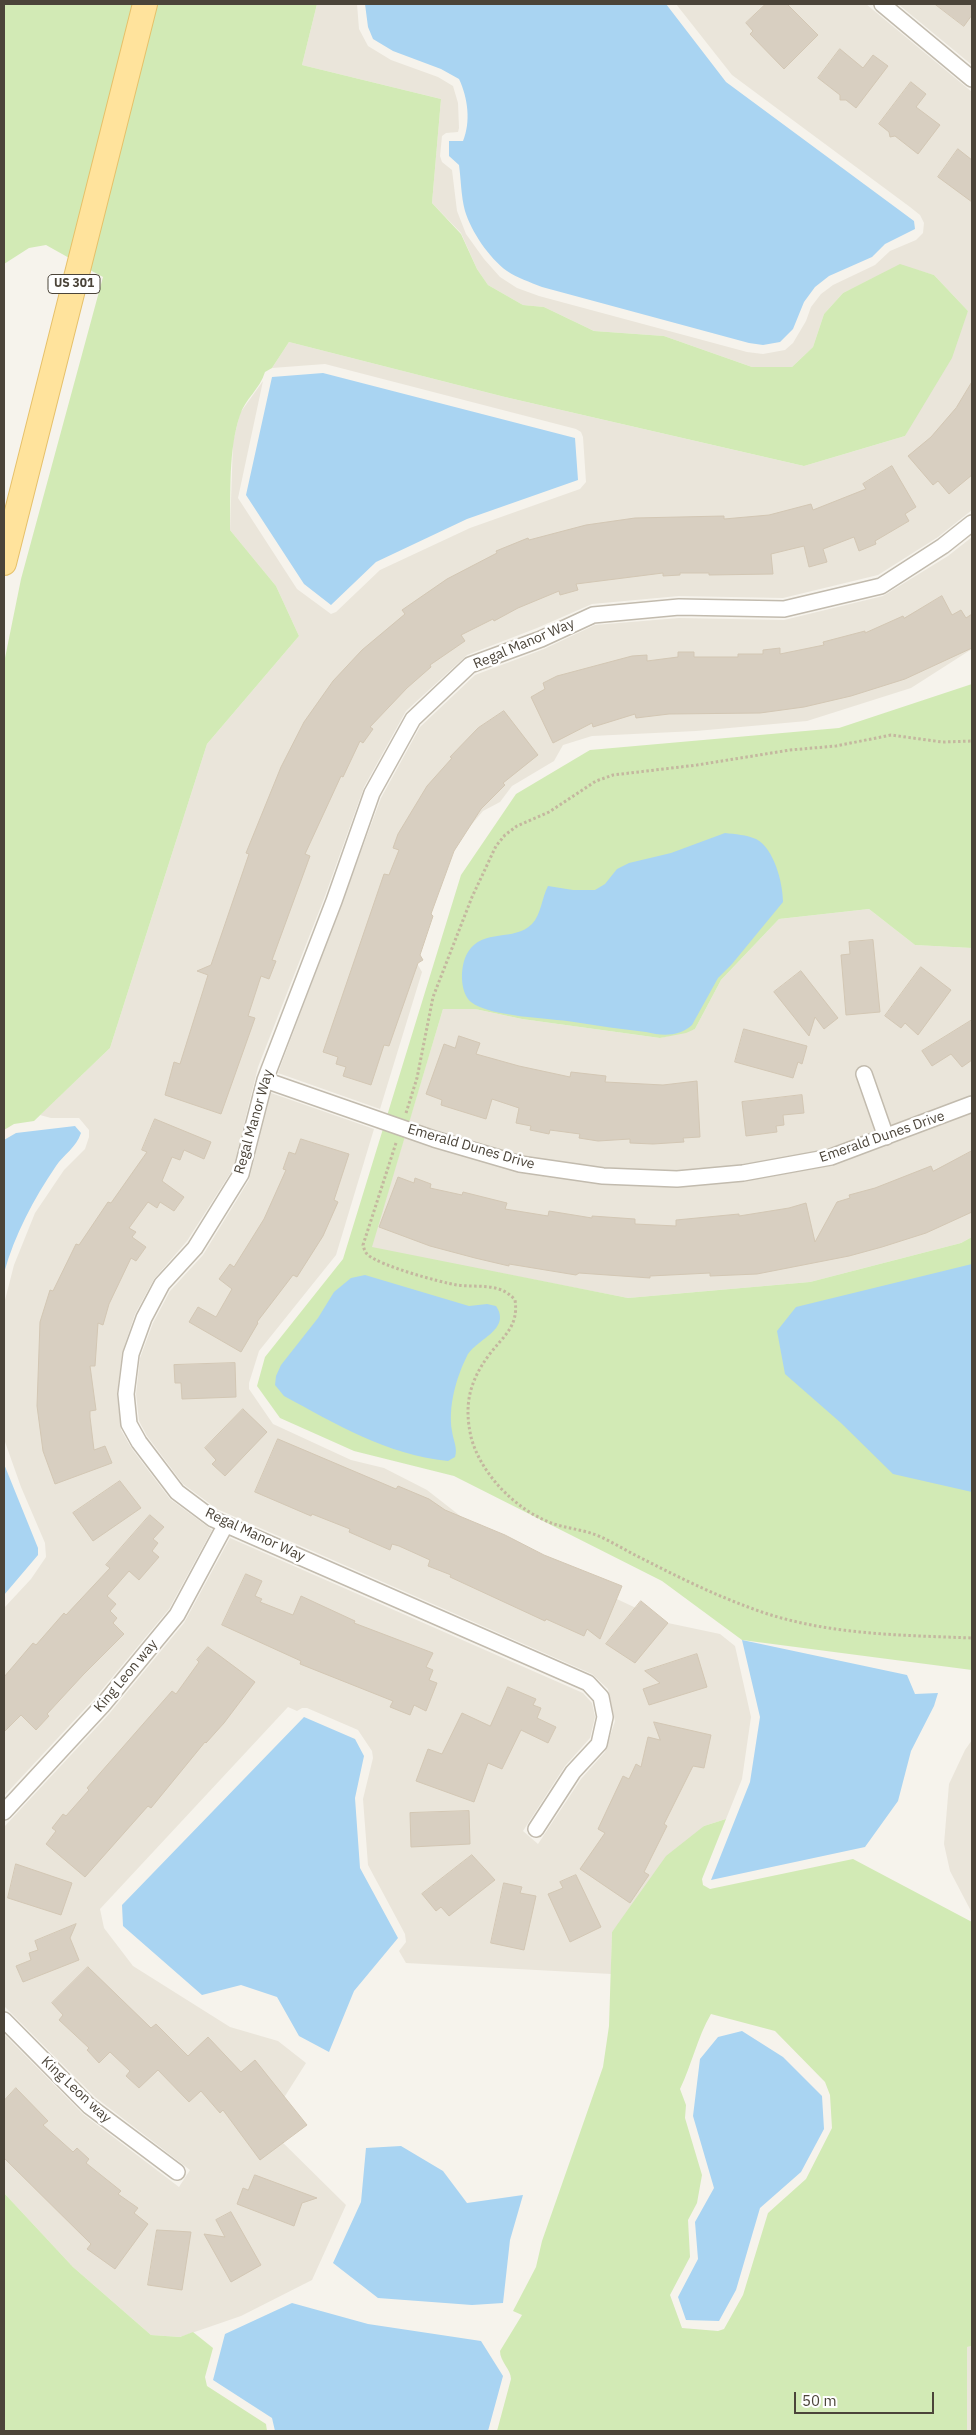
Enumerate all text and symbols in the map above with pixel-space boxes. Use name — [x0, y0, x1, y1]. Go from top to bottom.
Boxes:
road number: US 301 — [48, 274, 100, 294]
street label: Regal Manor Way — [471, 615, 577, 673]
street label: Regal Manor Way — [231, 1068, 277, 1176]
street label: Emerald Dunes Drive — [817, 1108, 947, 1166]
street label: Emerald Dunes Drive — [406, 1121, 536, 1173]
street label: Regal Manor Way — [202, 1505, 308, 1565]
street label: King Leon way — [91, 1636, 161, 1716]
street label: King Leon way — [37, 2053, 115, 2127]
scale bar — [796, 2382, 936, 2414]
text: 50 m — [802, 2391, 837, 2410]

